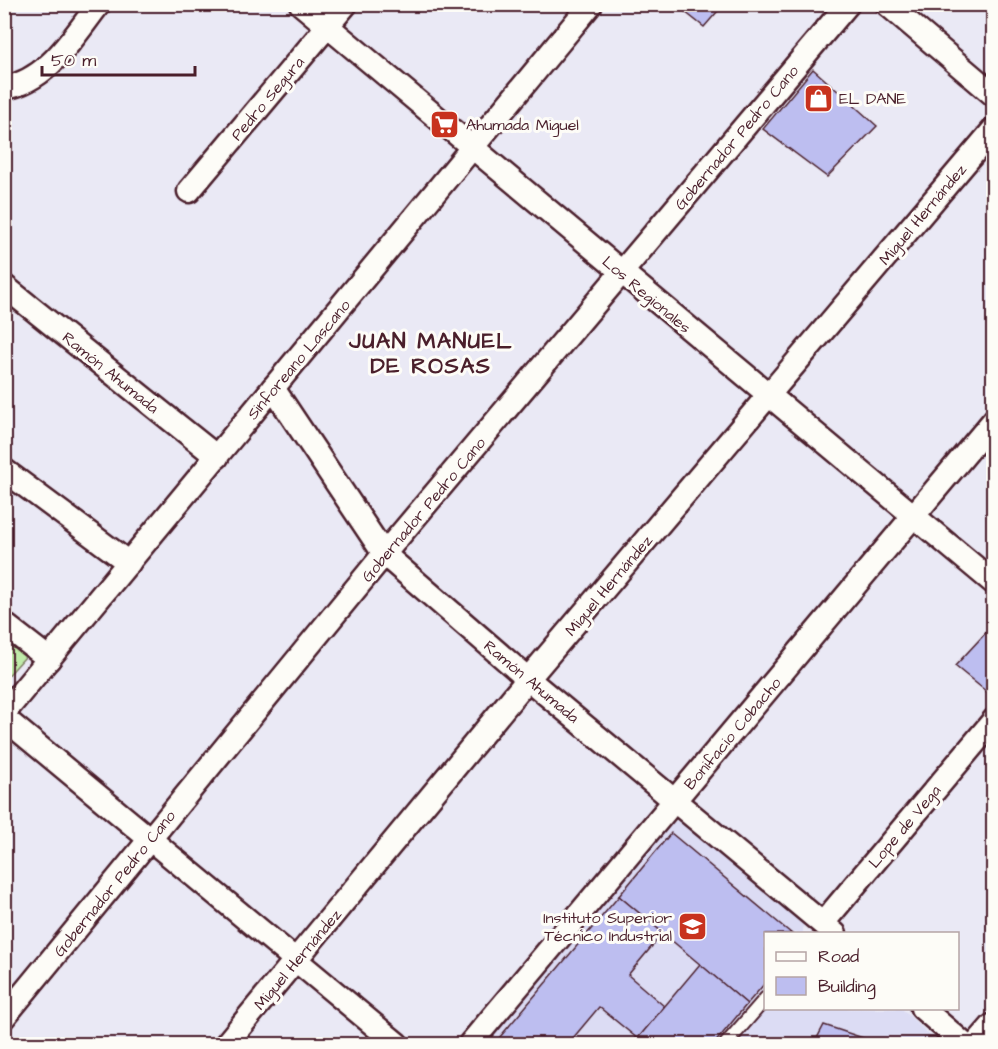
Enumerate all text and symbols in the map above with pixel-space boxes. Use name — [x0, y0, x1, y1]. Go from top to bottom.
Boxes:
scale bar — [42, 39, 195, 77]
text: 50 m — [51, 48, 96, 73]
street label: Pedro Segura — [226, 52, 310, 146]
street label: Gobernador Pedro Cano — [670, 61, 804, 215]
shop icon: EL DANE — [802, 82, 834, 114]
place label: EL DANE — [839, 88, 907, 110]
supermarket icon: Ahumada Miguel — [429, 108, 461, 140]
place label: Ahumada Miguel — [466, 114, 579, 137]
street label: Miguel Hernández — [874, 159, 972, 271]
street label: Los Regionales — [597, 251, 695, 339]
street label: Sinforeano Lascano — [242, 295, 356, 424]
district label: JUAN MANUEL DE ROSAS — [348, 326, 513, 382]
street label: Ramón Ahumada — [57, 327, 163, 419]
street label: Gobernador Pedro Cano — [357, 433, 491, 587]
street label: Miguel Hernández — [560, 530, 658, 642]
street label: Ramón Ahumada — [479, 635, 584, 728]
street label: Bonifacio Cobacho — [679, 673, 786, 795]
street label: Lope de Vega — [863, 780, 947, 874]
street label: Gobernador Pedro Cano — [49, 806, 181, 962]
street label: Miguel Hernández — [249, 904, 347, 1016]
place label: Instituto Superior Técnico Industrial — [543, 907, 672, 947]
school or university icon: Instituto Superior Técnico Industrial — [677, 910, 709, 942]
legend — [764, 932, 959, 1010]
text: Road — [818, 944, 859, 969]
text: Building — [818, 974, 876, 1000]

